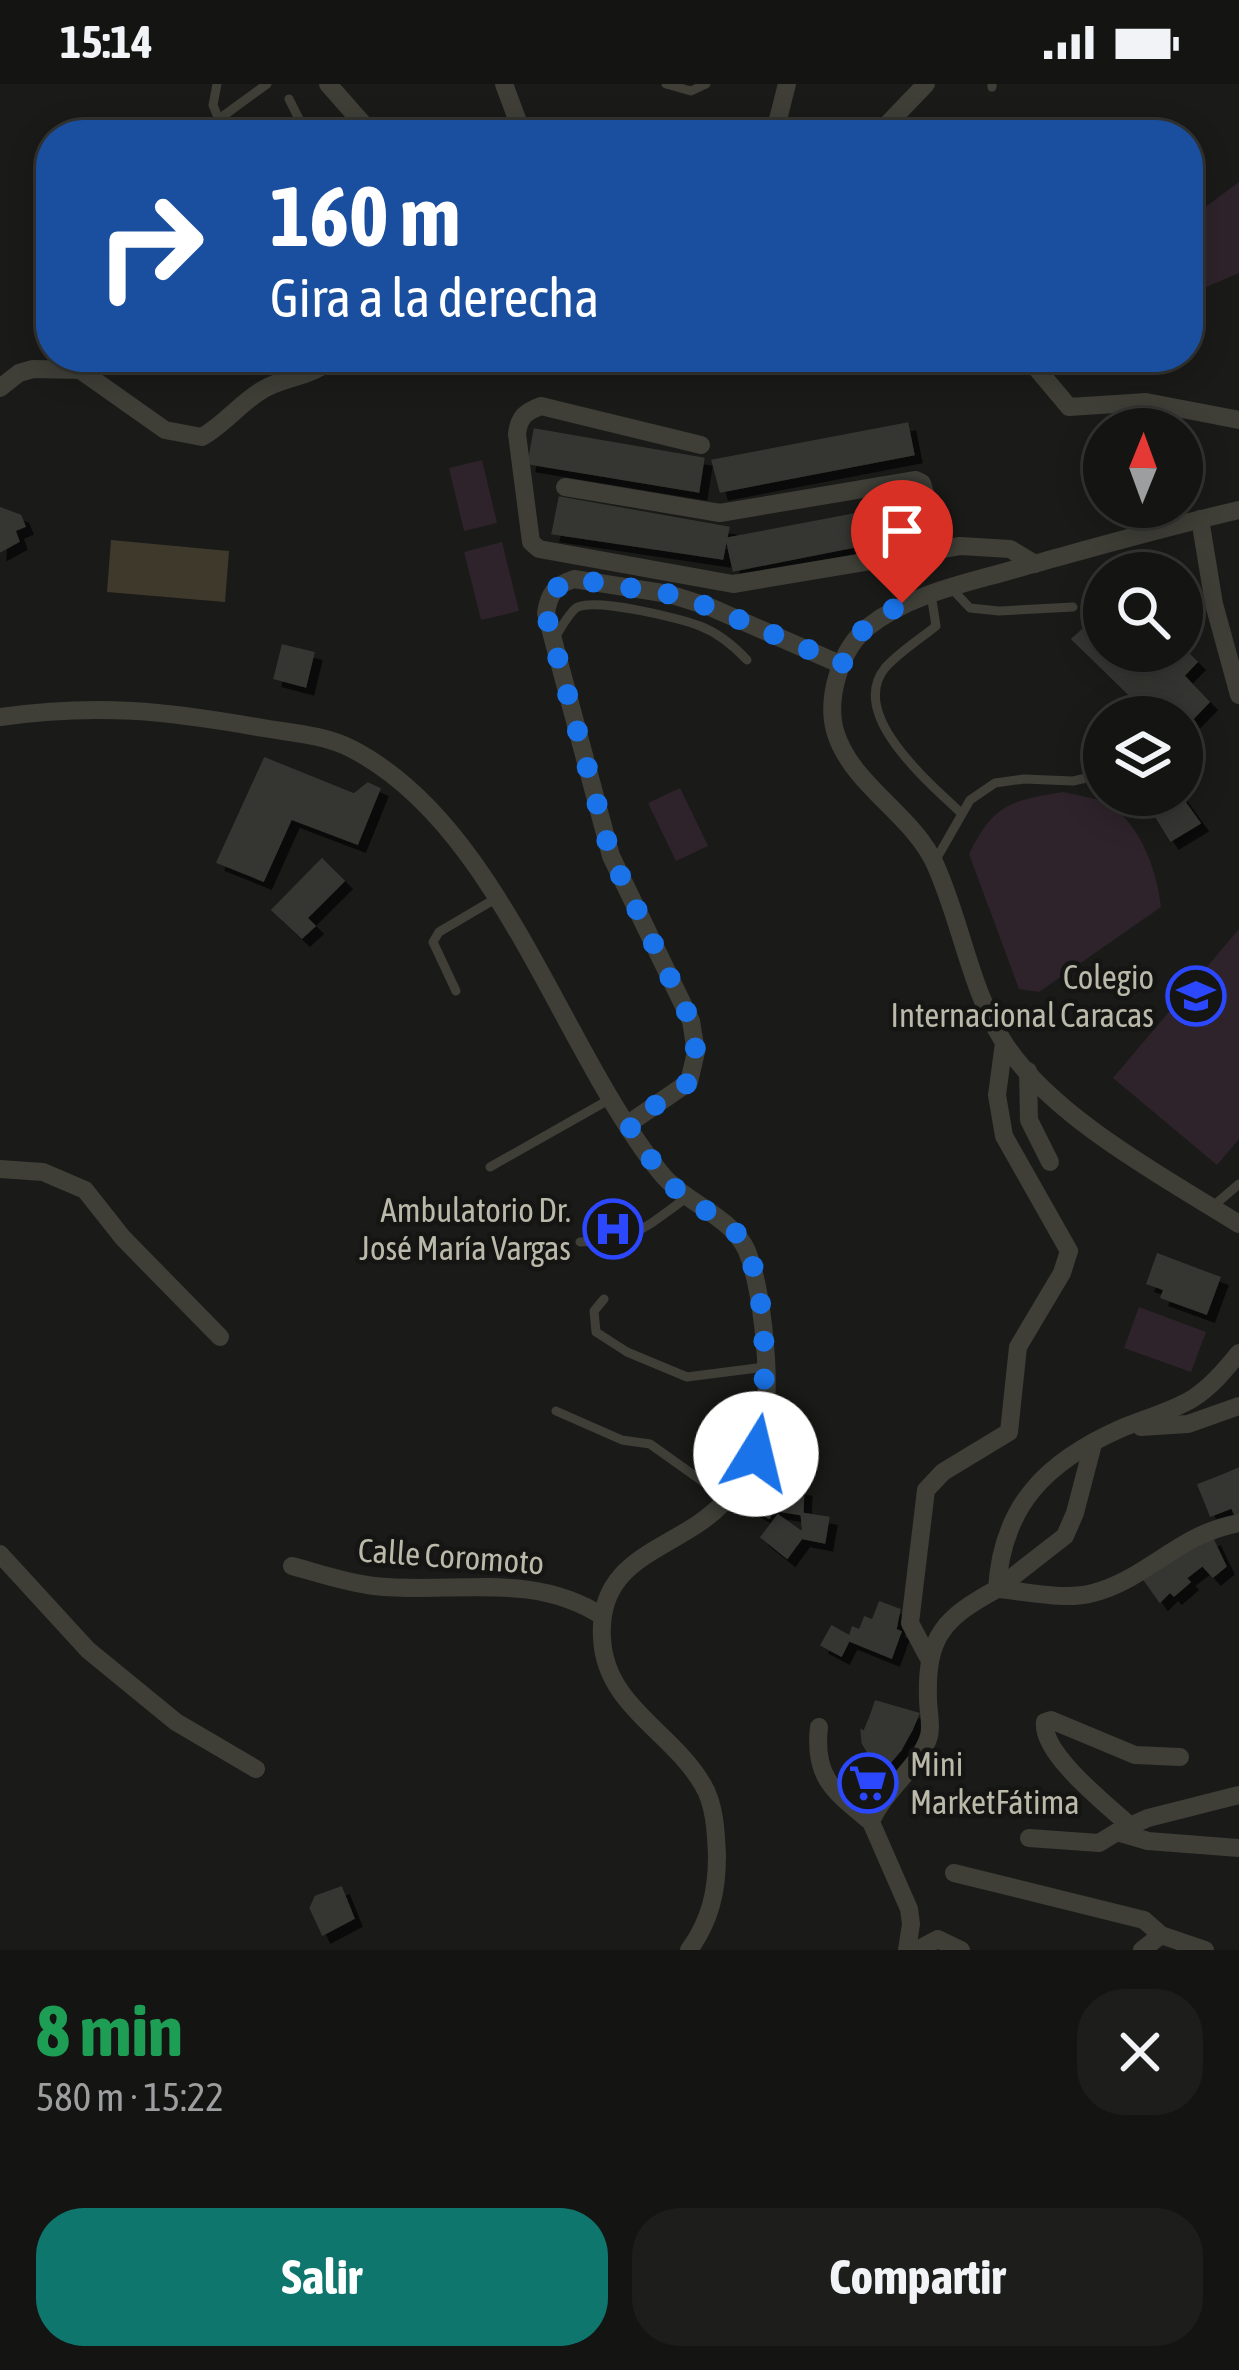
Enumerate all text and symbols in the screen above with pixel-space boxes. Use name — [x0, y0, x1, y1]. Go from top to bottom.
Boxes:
text: 15:14 — [60, 16, 153, 68]
icon: right — [72, 168, 228, 324]
text: 160 m — [270, 168, 460, 264]
text: Gira a la derecha — [270, 267, 599, 328]
north arrow — [1083, 408, 1203, 528]
map controls — [1083, 408, 1203, 816]
pin — [851, 480, 953, 603]
icon: arrive — [869, 498, 935, 564]
button: search — [1083, 552, 1203, 672]
button: layers — [1083, 696, 1203, 816]
place label: Colegio Internacional Caracas — [891, 958, 1154, 1034]
school or university icon: Colegio Internacional Caracas — [1165, 965, 1227, 1027]
place label: Ambulatorio Dr. José María Vargas — [359, 1191, 571, 1267]
hospital icon: Ambulatorio Dr. José María Vargas — [582, 1198, 644, 1260]
position arrow — [693, 1391, 819, 1517]
street label: Calle Coromoto — [357, 1531, 545, 1581]
place label: Mini MarketFátima — [910, 1745, 1080, 1821]
supermarket icon: Mini MarketFátima — [837, 1752, 899, 1814]
text: 8 min — [36, 1989, 183, 2071]
button: close — [1077, 1989, 1203, 2115]
text: 580 m · 15:22 — [36, 2075, 224, 2119]
button: Salir — [36, 2208, 608, 2346]
button: Compartir — [632, 2208, 1203, 2346]

